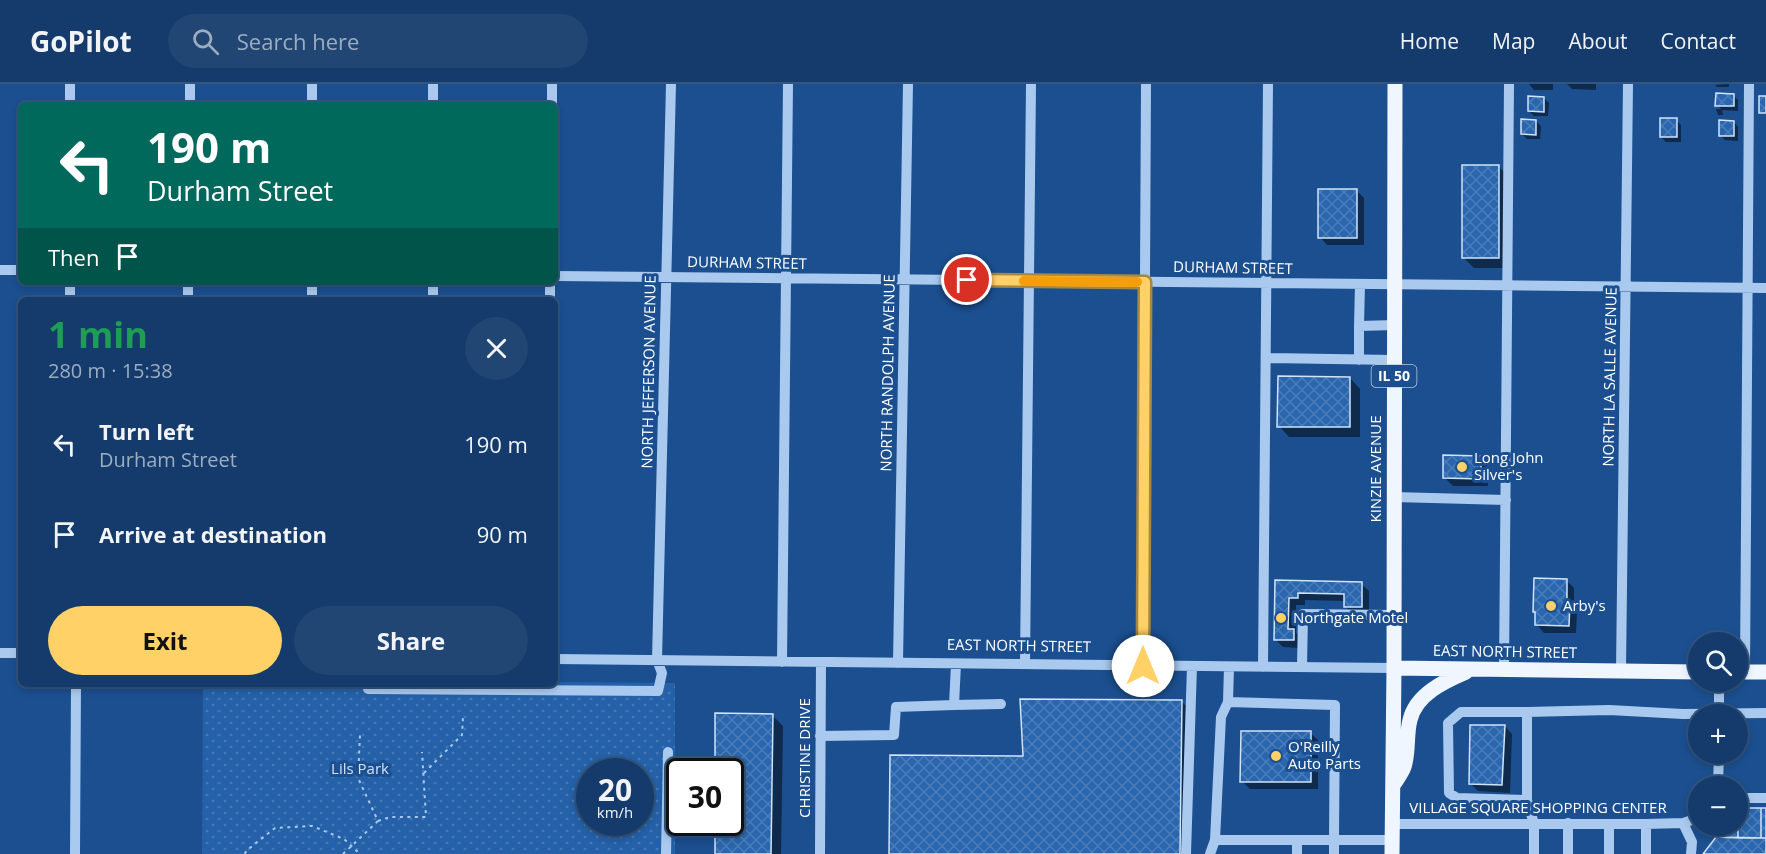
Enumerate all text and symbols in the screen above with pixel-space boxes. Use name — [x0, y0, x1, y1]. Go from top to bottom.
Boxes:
search box — [168, 14, 588, 68]
text: GoPilot — [30, 22, 132, 60]
icon: search — [189, 25, 222, 58]
text: Search here — [237, 26, 359, 56]
text: Home — [1400, 27, 1459, 55]
text: Map — [1492, 27, 1535, 55]
text: About — [1568, 27, 1628, 55]
text: Contact — [1661, 27, 1736, 55]
text: 190 m — [147, 118, 271, 175]
icon: left — [48, 126, 126, 204]
text: Durham Street — [147, 172, 333, 209]
icon: arrive — [111, 240, 144, 273]
text: Then — [48, 242, 99, 272]
street label: DURHAM STREET — [687, 251, 808, 273]
pin — [941, 254, 992, 305]
street label: DURHAM STREET — [1173, 256, 1294, 278]
icon: arrive — [950, 263, 983, 296]
street label: NORTH RANDOLPH AVENUE — [875, 274, 899, 472]
street label: NORTH JEFFERSON AVENUE — [636, 275, 660, 469]
street label: NORTH LA SALLE AVENUE — [1597, 287, 1621, 467]
text: 1 min — [48, 310, 148, 359]
button: close — [465, 317, 528, 380]
text: 280 m · 15:38 — [48, 357, 173, 384]
road number: IL 50 — [1372, 365, 1416, 387]
text: Turn left — [99, 416, 194, 446]
street label: KINZIE AVENUE — [1365, 416, 1385, 523]
icon: left — [48, 428, 81, 461]
text: 190 m — [464, 429, 528, 459]
text: Durham Street — [99, 446, 237, 473]
place label: Long John Silver's — [1474, 447, 1544, 484]
marker: Long John Silver's — [1455, 460, 1469, 474]
icon: arrive — [48, 518, 81, 551]
text: Arrive at destination — [99, 519, 327, 549]
text: 90 m — [477, 519, 528, 549]
place label: Arby's — [1563, 595, 1606, 615]
marker: Arby's — [1544, 599, 1558, 613]
button: Exit — [48, 606, 282, 675]
button: Share — [294, 606, 528, 675]
place label: Northgate Motel — [1293, 607, 1408, 627]
marker: Northgate Motel — [1274, 611, 1288, 625]
map controls — [1688, 632, 1748, 836]
button: search — [1688, 632, 1748, 692]
street label: EAST NORTH STREET — [947, 634, 1092, 656]
position arrow — [1111, 634, 1175, 698]
street label: EAST NORTH STREET — [1433, 640, 1578, 662]
street label: CHRISTINE DRIVE — [794, 698, 814, 818]
button: + — [1688, 704, 1748, 764]
place label: O'Reilly Auto Parts — [1288, 736, 1361, 773]
marker: O'Reilly Auto Parts — [1269, 749, 1283, 763]
park label: Lils Park — [331, 758, 389, 778]
speed limit sign: 30 — [666, 758, 744, 836]
text: 20 — [598, 769, 632, 810]
button: − — [1688, 776, 1748, 836]
street label: VILLAGE SQUARE SHOPPING CENTER — [1409, 797, 1667, 817]
text: km/h — [597, 802, 633, 822]

